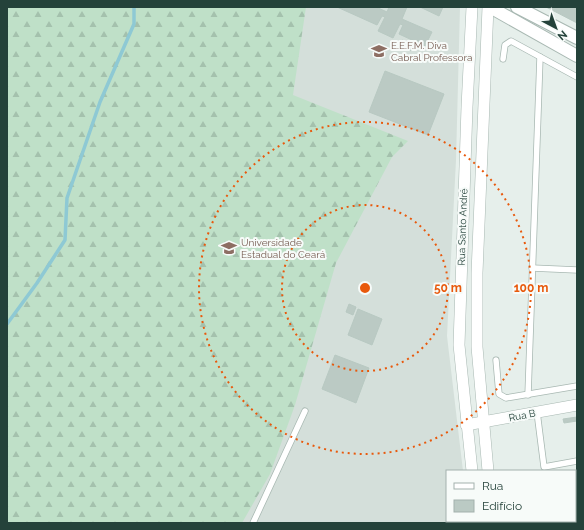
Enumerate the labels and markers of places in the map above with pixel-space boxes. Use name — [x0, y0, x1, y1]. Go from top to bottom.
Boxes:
place label: E.E.F.M. Diva Cabral Professora — [391, 40, 472, 63]
school or university icon: E.E.F.M. Diva Cabral Professora — [370, 42, 388, 60]
place label: Universidade Estadual do Ceará — [241, 237, 325, 260]
school or university icon: Universidade Estadual do Ceará — [220, 239, 238, 257]
centre of rings — [358, 281, 372, 295]

